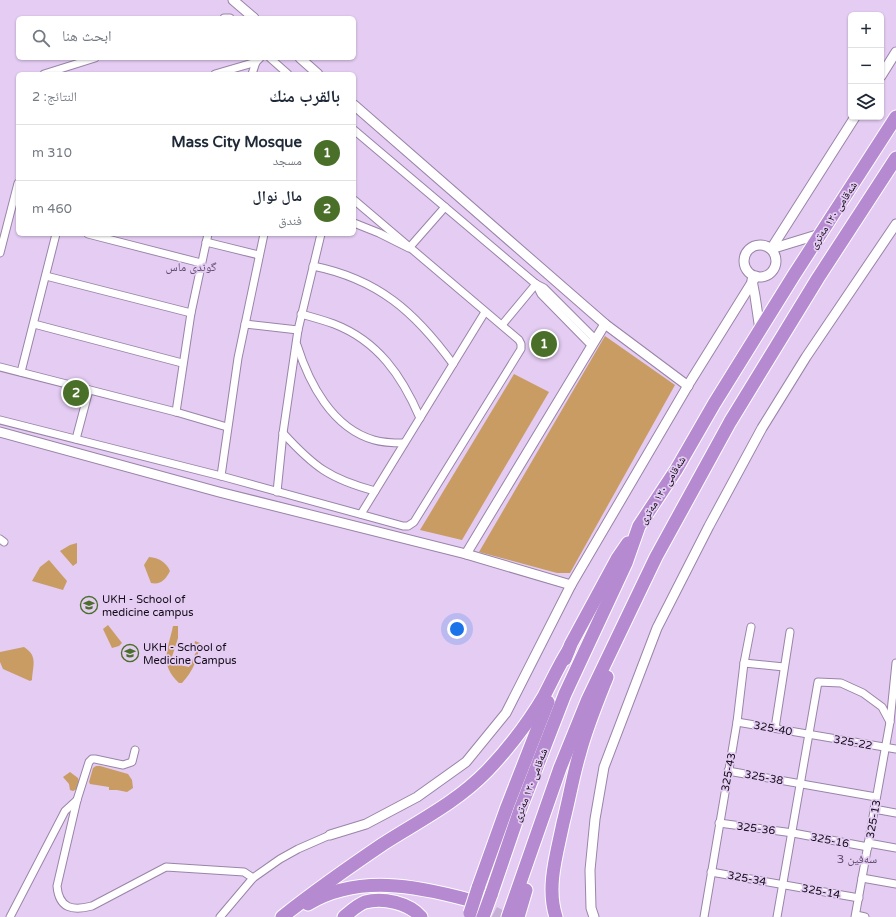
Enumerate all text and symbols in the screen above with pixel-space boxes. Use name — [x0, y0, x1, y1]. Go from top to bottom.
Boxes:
map controls — [848, 12, 884, 120]
button: + — [848, 12, 884, 48]
search box — [16, 16, 356, 60]
icon: search — [30, 27, 52, 49]
text: ابحث هنا — [62, 27, 112, 45]
button: − — [848, 48, 884, 84]
button: layers — [848, 84, 884, 120]
text: بالقرب منك — [269, 86, 340, 107]
text: النتائج: 2 — [32, 89, 77, 105]
text: Mass City Mosque — [171, 133, 302, 151]
text: 310 m — [32, 145, 72, 161]
text: 1 — [323, 145, 331, 161]
text: مسجد — [273, 153, 302, 169]
street label: شەقامی ١٢٠ مەتری — [807, 179, 860, 251]
text: مال نوال — [253, 187, 302, 205]
text: 460 m — [32, 201, 72, 217]
text: 2 — [323, 201, 331, 217]
text: فندق — [278, 213, 302, 229]
district label: گوندی ماس — [166, 260, 216, 274]
pin: 1 — [531, 329, 557, 359]
pin: 2 — [63, 378, 89, 408]
street label: شەقامی ١٢٠ مەتری — [636, 454, 689, 527]
place label: UKH - School of medicine campus — [102, 593, 193, 619]
school or university icon: UKH - School of medicine campus — [79, 595, 99, 615]
your location — [447, 619, 467, 639]
place label: UKH - School of Medicine Campus — [143, 641, 237, 667]
school or university icon: UKH - School of Medicine Campus — [120, 643, 140, 663]
street label: 325-40 — [753, 719, 793, 738]
street label: 325-22 — [833, 733, 873, 752]
street label: شەقامی ١٢٠ مەتری — [510, 747, 550, 824]
street label: 325-43 — [719, 752, 738, 792]
street label: 325-38 — [744, 768, 784, 787]
street label: 325-13 — [864, 799, 883, 839]
street label: 325-36 — [736, 820, 776, 837]
street label: 325-16 — [810, 830, 850, 851]
district label: سەفین 3 — [837, 852, 877, 866]
street label: 325-34 — [727, 869, 767, 888]
street label: 325-14 — [801, 882, 841, 901]

